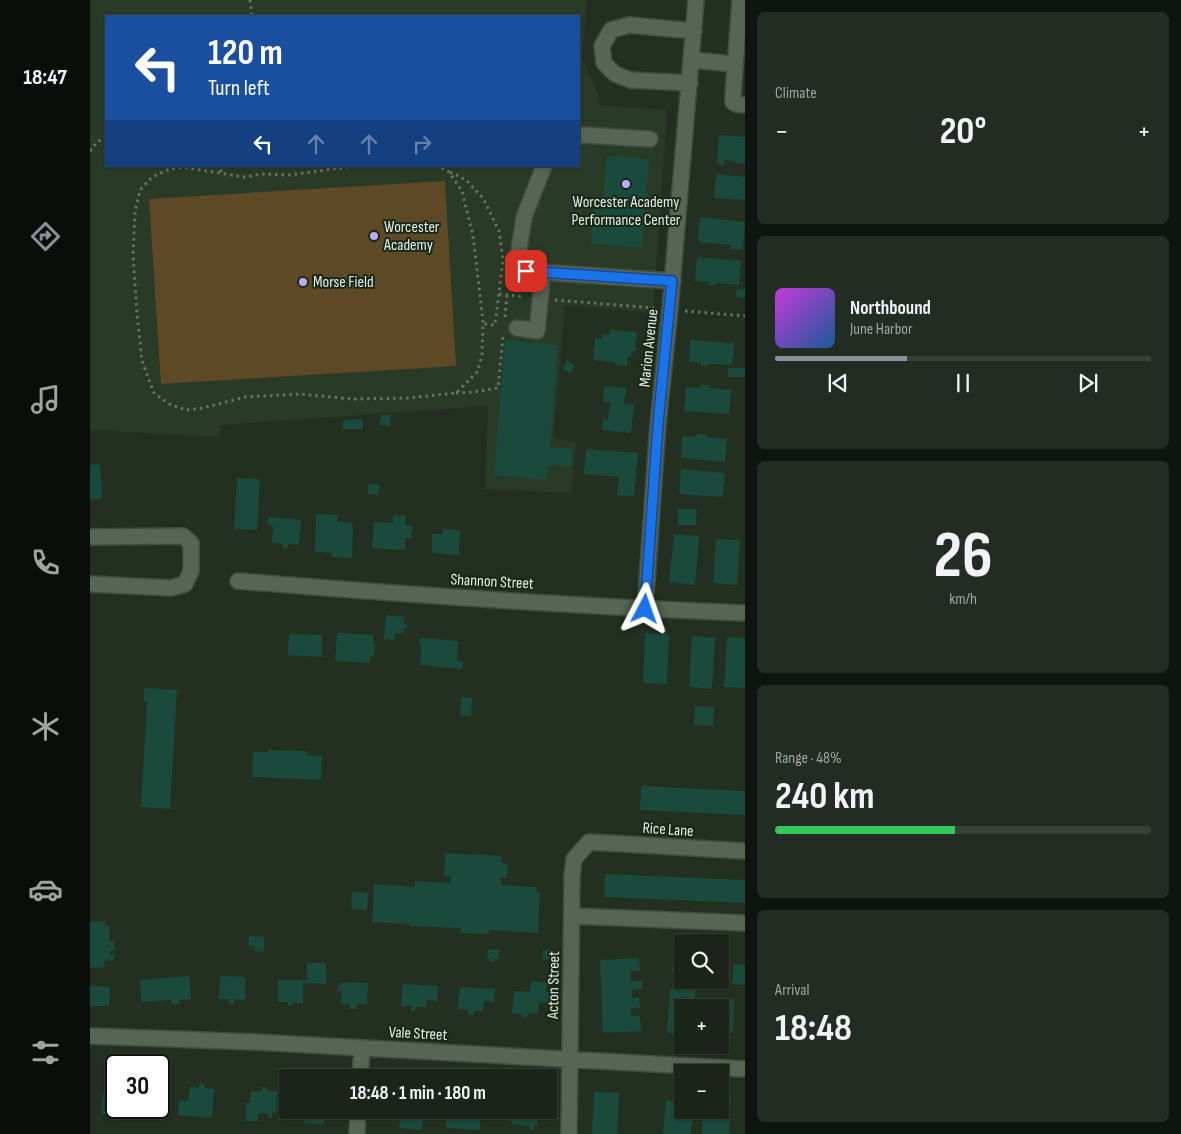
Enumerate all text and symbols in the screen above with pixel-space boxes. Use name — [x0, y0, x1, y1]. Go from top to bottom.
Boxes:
text: 120 m — [208, 32, 283, 75]
icon: left — [125, 35, 190, 100]
text: 18:47 — [23, 64, 67, 91]
text: Turn left — [208, 75, 270, 102]
text: Climate — [775, 84, 817, 103]
text: 20° — [940, 109, 986, 154]
text: − — [775, 115, 789, 148]
text: + — [1137, 115, 1151, 148]
icon: left — [249, 130, 277, 158]
icon: ahead — [302, 130, 330, 158]
icon: ahead — [355, 130, 383, 158]
icon: right — [408, 130, 436, 158]
marker: Worcester Academy Performance Center — [620, 178, 632, 190]
place label: Worcester Academy Performance Center — [572, 193, 681, 230]
place label: Worcester Academy — [383, 218, 440, 255]
icon: directions — [28, 219, 63, 254]
marker: Worcester Academy — [368, 230, 380, 242]
pin — [505, 250, 547, 292]
icon: arrive — [512, 257, 540, 285]
place label: Morse Field — [313, 273, 374, 292]
marker: Morse Field — [297, 276, 309, 288]
text: Northbound — [850, 297, 931, 320]
street label: Marion Avenue — [635, 308, 663, 388]
text: June Harbor — [850, 320, 913, 339]
icon: previous — [824, 369, 852, 397]
icon: pause — [949, 369, 977, 397]
icon: next — [1074, 369, 1102, 397]
icon: music — [28, 382, 63, 417]
text: 26 — [933, 518, 993, 596]
icon: phone — [28, 545, 63, 580]
street label: Shannon Street — [450, 570, 534, 594]
position arrow — [618, 582, 670, 634]
text: km/h — [949, 590, 977, 609]
icon: climate — [28, 709, 63, 744]
text: Range · 48% — [775, 749, 842, 768]
text: 240 km — [775, 774, 874, 819]
street label: Rice Lane — [642, 819, 694, 841]
icon: car — [28, 872, 63, 907]
map controls — [674, 934, 729, 1119]
button: search — [674, 934, 729, 989]
street label: Acton Street — [544, 951, 564, 1020]
text: Arrival — [775, 981, 809, 1000]
button: + — [674, 999, 729, 1054]
text: 18:48 — [775, 1006, 852, 1051]
street label: Vale Street — [388, 1023, 448, 1045]
icon: filters — [28, 1035, 63, 1070]
speed limit sign: 30 — [105, 1054, 170, 1119]
button: − — [674, 1064, 729, 1119]
text: 18:48 · 1 min · 180 m — [350, 1082, 486, 1105]

